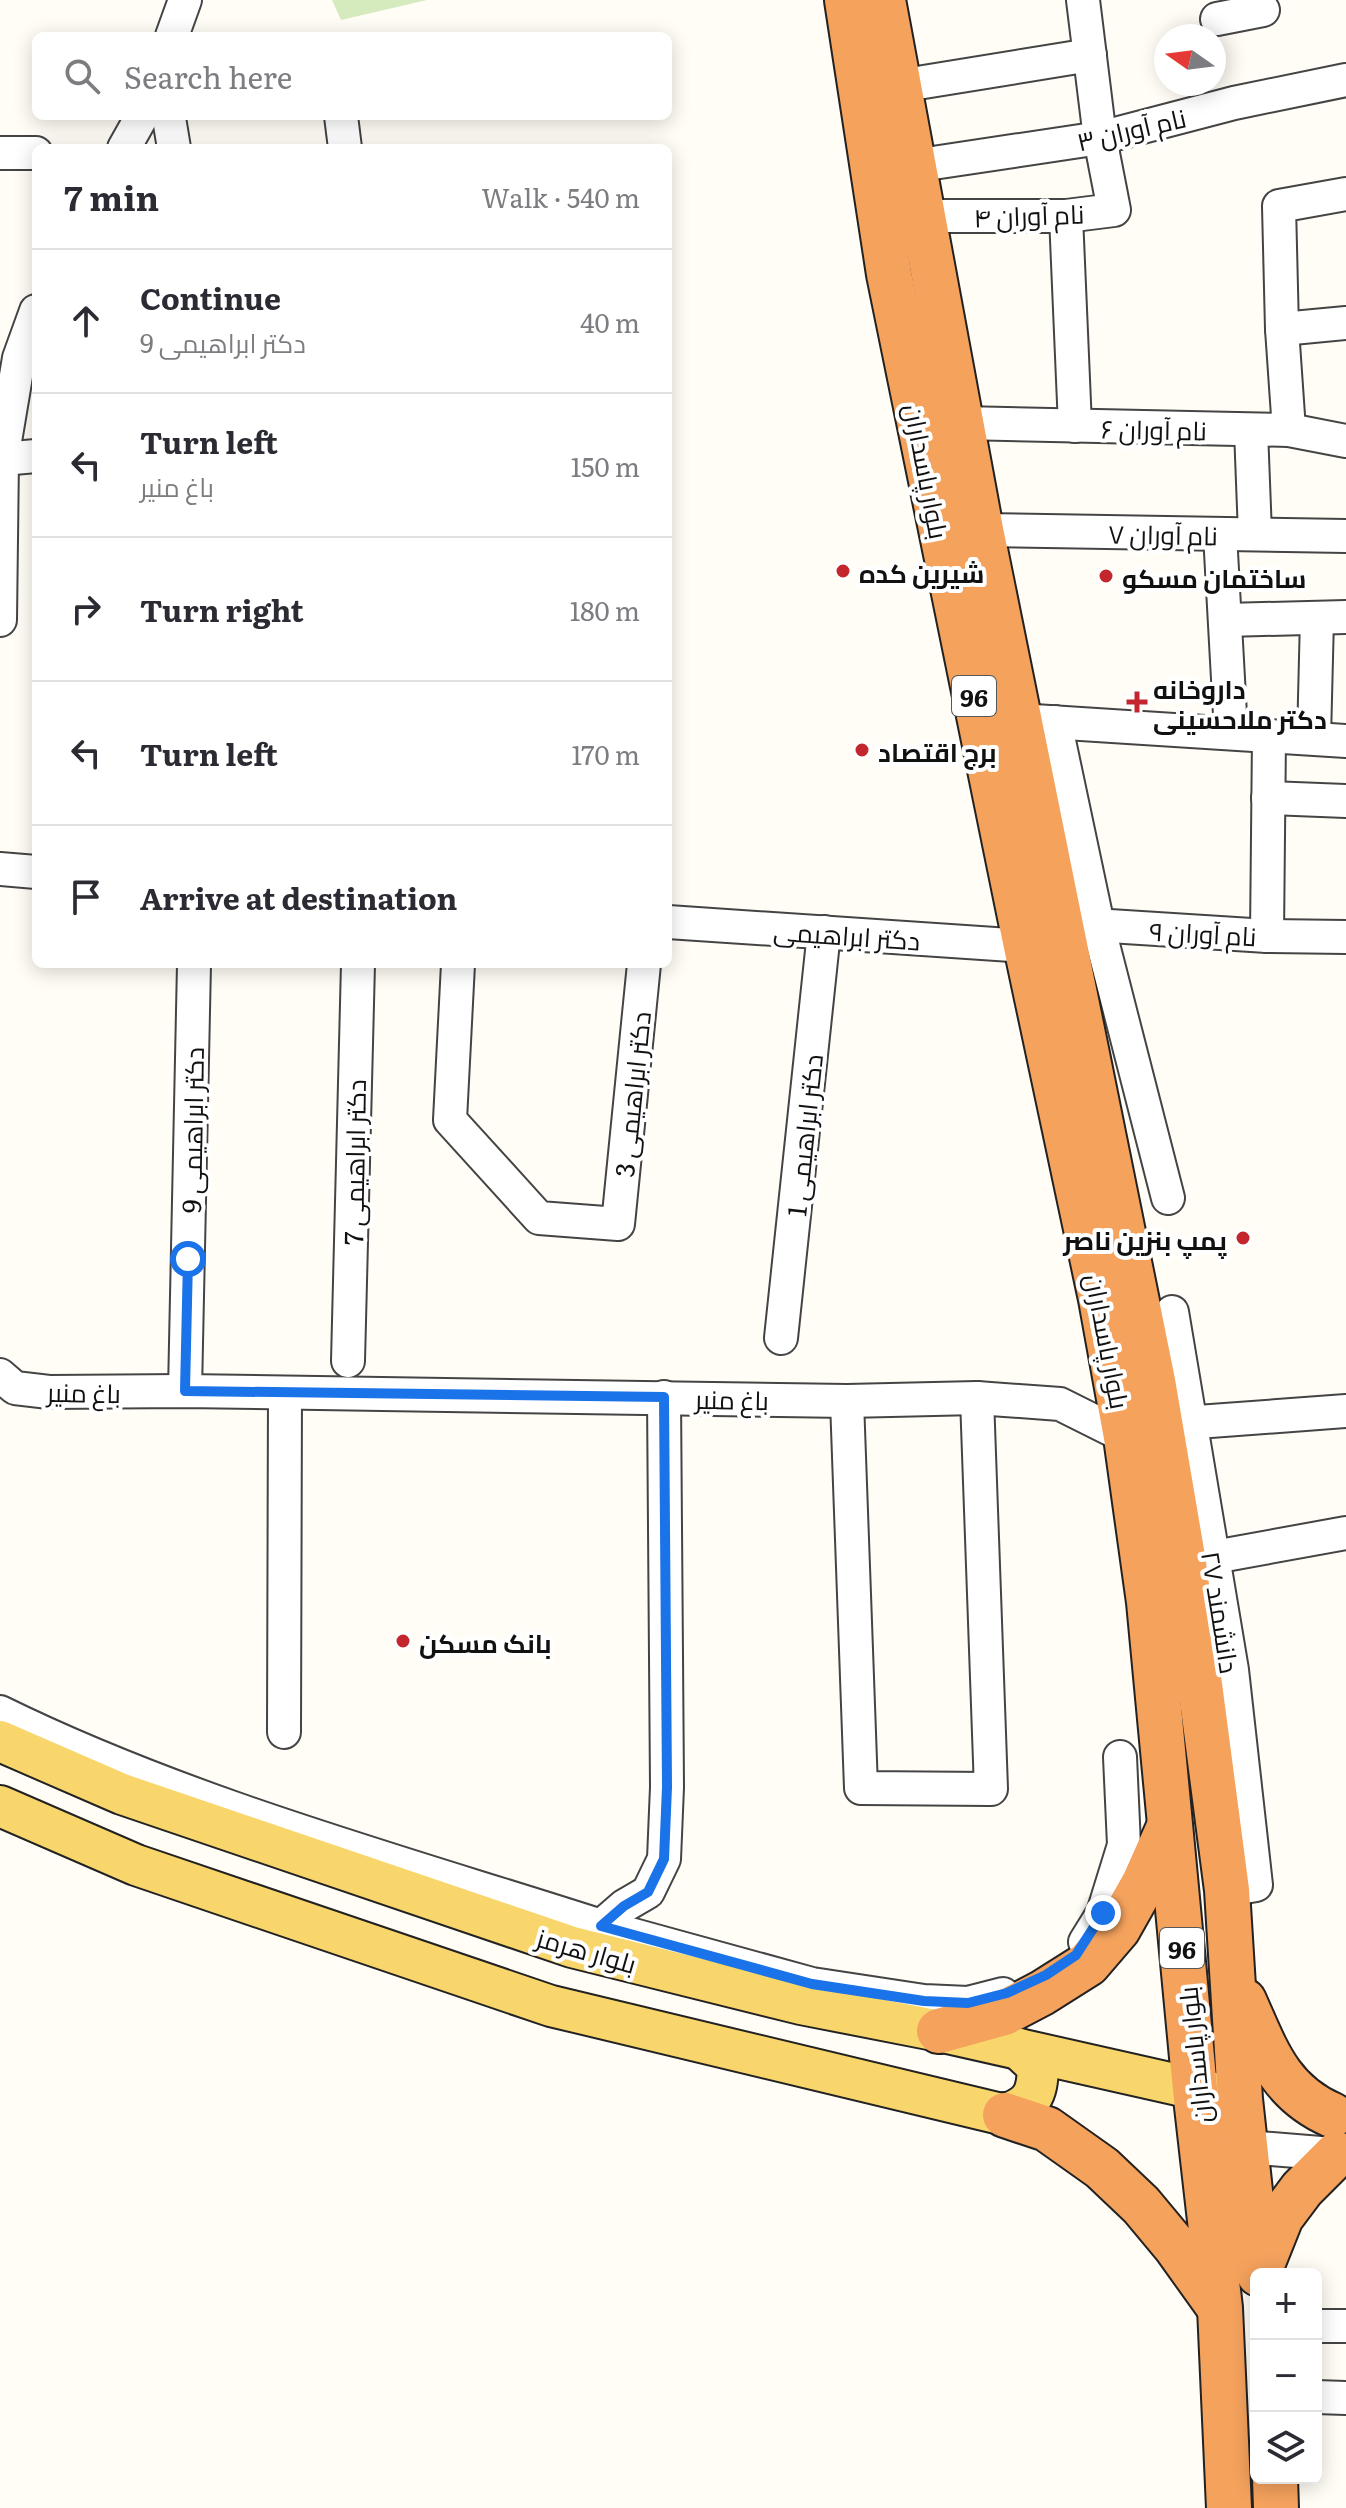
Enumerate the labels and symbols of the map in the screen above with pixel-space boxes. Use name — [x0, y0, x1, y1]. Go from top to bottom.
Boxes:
north arrow — [1154, 24, 1226, 96]
street label: نام آوران ۳ — [1072, 96, 1190, 160]
street label: نام آوران ۴ — [973, 193, 1085, 236]
street label: بلوار پاسداران — [896, 400, 960, 542]
street label: نام آوران ۶ — [1101, 408, 1207, 449]
street label: نام آوران ۷ — [1108, 513, 1218, 554]
place label: شیرین کده — [859, 552, 984, 591]
place label: ساختمان مسکو — [1122, 557, 1307, 596]
marker: شیرین کده — [834, 562, 852, 580]
marker: ساختمان مسکو — [1097, 567, 1115, 585]
place label: داروخانه دکتر ملاحسینی — [1153, 668, 1327, 737]
road number: 96 — [952, 676, 996, 716]
marker: داروخانه دکتر ملاحسینی — [1128, 693, 1146, 711]
place label: برج اقتصاد — [878, 731, 997, 770]
marker: برج اقتصاد — [853, 741, 871, 759]
street label: دکتر ابراهیمی — [772, 909, 922, 959]
street label: نام آوران ۹ — [1148, 910, 1258, 955]
street label: دکتر ابراهیمی 3 — [603, 1009, 659, 1179]
street label: دکتر ابراهیمی 9 — [170, 1047, 212, 1213]
street label: دکتر ابراهیمی 1 — [775, 1052, 831, 1218]
street label: دکتر ابراهیمی 7 — [332, 1079, 374, 1245]
place label: پمپ بنزین ناصر — [1062, 1219, 1227, 1259]
marker: پمپ بنزین ناصر — [1234, 1229, 1252, 1247]
route start — [170, 1241, 206, 1277]
street label: بلوار پاسداران — [1077, 1270, 1141, 1412]
street label: باغ منیر — [45, 1371, 121, 1411]
street label: باغ منیر — [693, 1378, 769, 1418]
street label: دانشمند ۲۷ — [1193, 1548, 1251, 1676]
place label: بانک مسکن — [419, 1622, 552, 1661]
marker: بانک مسکن — [394, 1632, 412, 1650]
route end — [1085, 1895, 1121, 1931]
street label: بلوار هرمز — [531, 1916, 641, 1982]
road number: 96 — [1160, 1928, 1204, 1968]
street label: بلوار پاسداران — [1166, 1985, 1220, 2125]

